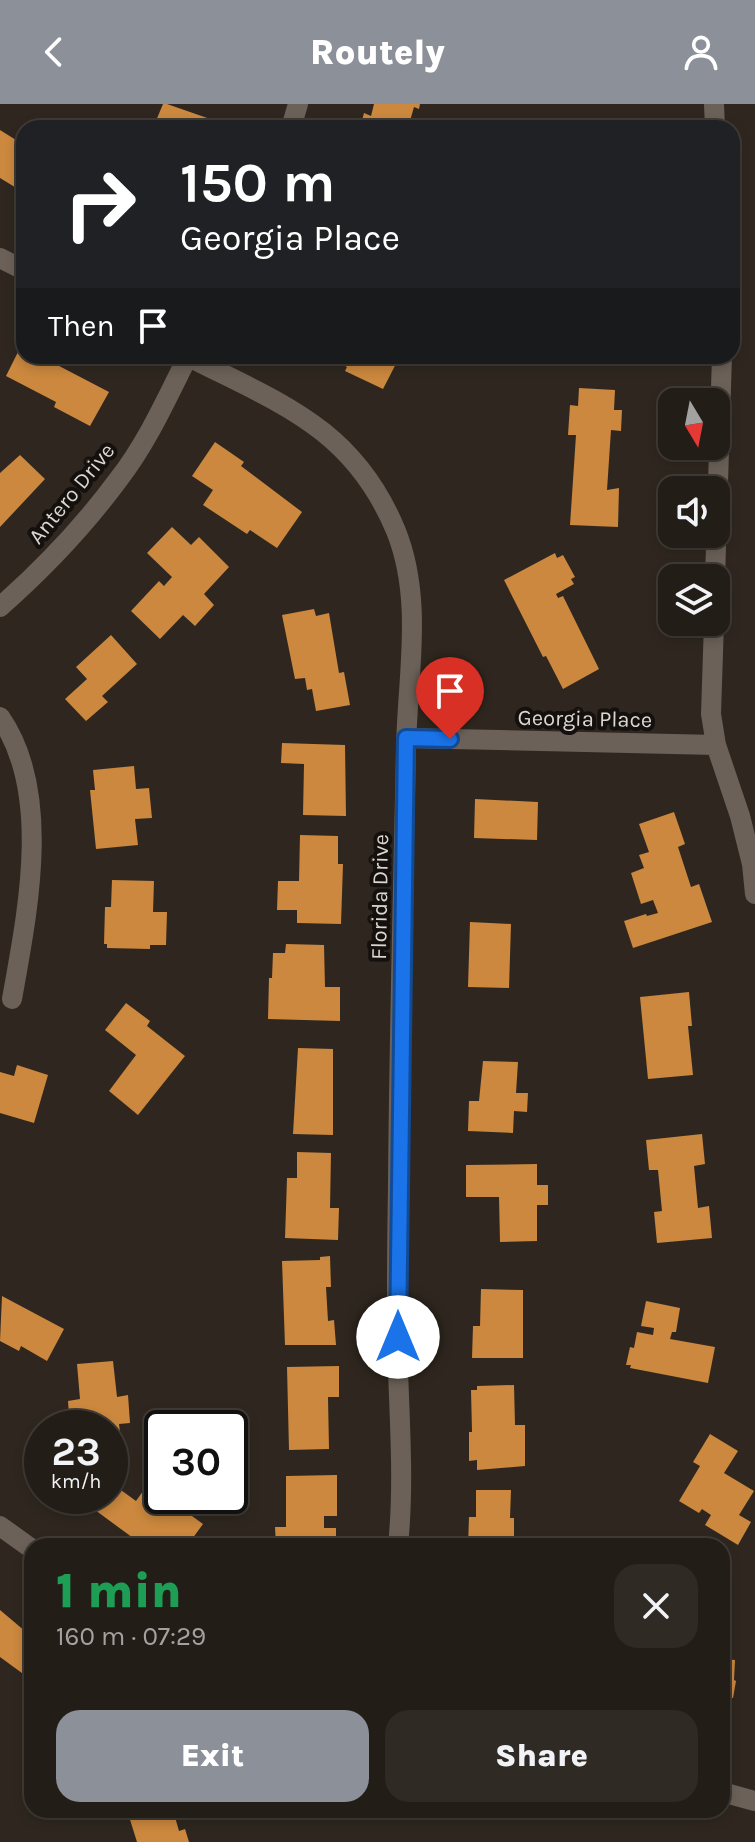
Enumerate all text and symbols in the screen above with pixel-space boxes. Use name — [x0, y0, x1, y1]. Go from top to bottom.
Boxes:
icon: back — [32, 30, 76, 74]
icon: person — [679, 30, 723, 74]
text: Routely — [310, 31, 445, 73]
text: 150 m — [180, 150, 335, 215]
icon: right — [48, 152, 152, 256]
text: Georgia Place — [180, 217, 400, 259]
icon: arrive — [131, 304, 175, 348]
text: Then — [48, 308, 115, 344]
north arrow — [658, 388, 730, 460]
map controls — [658, 388, 730, 636]
street label: Antero Drive — [23, 438, 120, 549]
button: sound — [658, 476, 730, 548]
button: layers — [658, 564, 730, 636]
pin — [416, 657, 484, 739]
icon: arrive — [428, 669, 472, 713]
street label: Georgia Place — [518, 705, 652, 733]
street label: Florida Drive — [366, 834, 394, 960]
position arrow — [356, 1295, 440, 1379]
speed limit sign: 30 — [144, 1410, 248, 1514]
text: 23 — [51, 1428, 101, 1475]
text: km/h — [51, 1470, 101, 1493]
text: 1 min — [56, 1563, 182, 1619]
button: close — [614, 1564, 698, 1648]
text: 160 m · 07:29 — [56, 1621, 206, 1652]
button: Exit — [56, 1710, 369, 1802]
button: Share — [385, 1710, 698, 1802]

